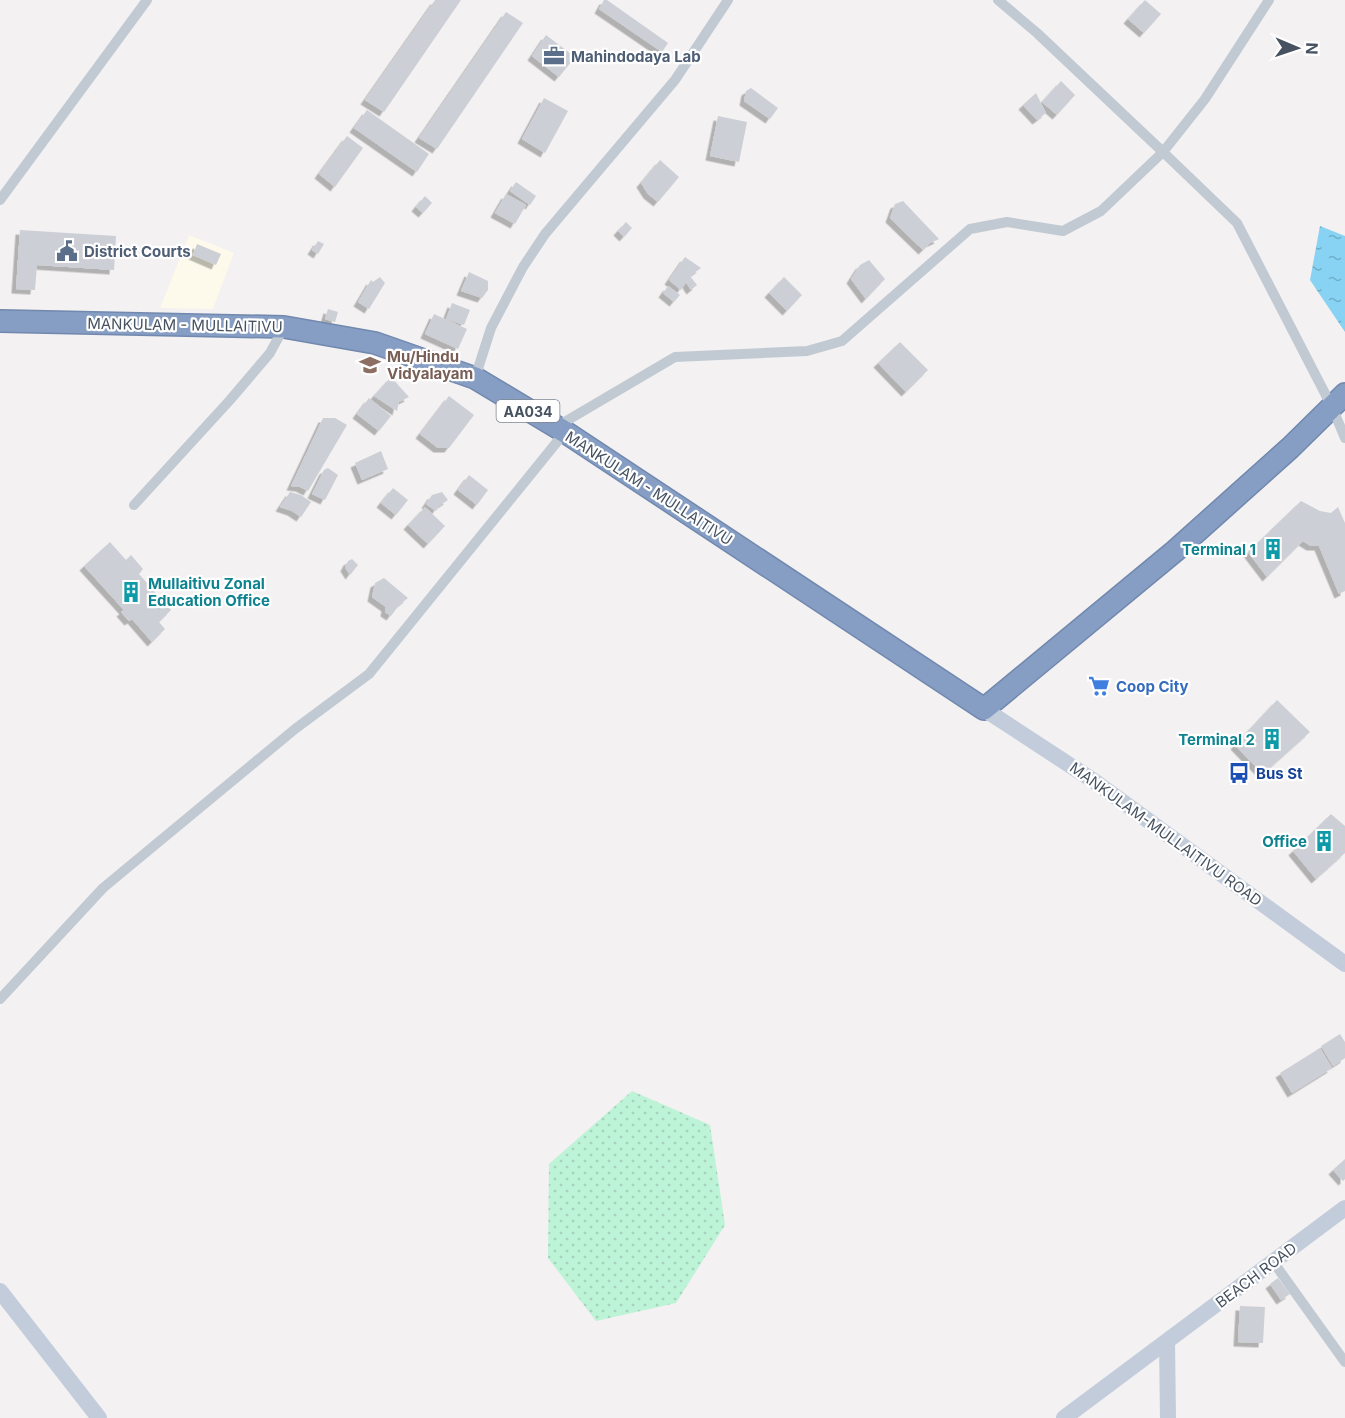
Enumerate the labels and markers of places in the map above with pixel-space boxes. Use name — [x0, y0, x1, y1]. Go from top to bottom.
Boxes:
office icon: Mahindodaya Lab — [542, 44, 566, 68]
place label: Mahindodaya Lab — [571, 47, 701, 66]
public building icon: District Courts — [55, 239, 79, 263]
place label: District Courts — [84, 242, 191, 261]
place label: Mu/Hindu Vidyalayam — [387, 347, 473, 383]
school or university icon: Mu/Hindu Vidyalayam — [358, 353, 382, 377]
building icon: Terminal 1 — [1261, 537, 1285, 561]
place label: Terminal 1 — [1182, 540, 1256, 559]
place label: Mullaitivu Zonal Education Office — [148, 574, 270, 610]
building icon: Mullaitivu Zonal Education Office — [119, 580, 143, 604]
supermarket icon: Coop City — [1087, 674, 1111, 698]
place label: Coop City — [1116, 677, 1189, 696]
building icon: Terminal 2 — [1260, 727, 1284, 751]
place label: Terminal 2 — [1178, 730, 1255, 749]
bus stop icon: Bus St — [1227, 761, 1251, 785]
place label: Bus St — [1256, 764, 1303, 783]
building icon: Office — [1312, 829, 1336, 853]
place label: Office — [1262, 832, 1307, 851]

